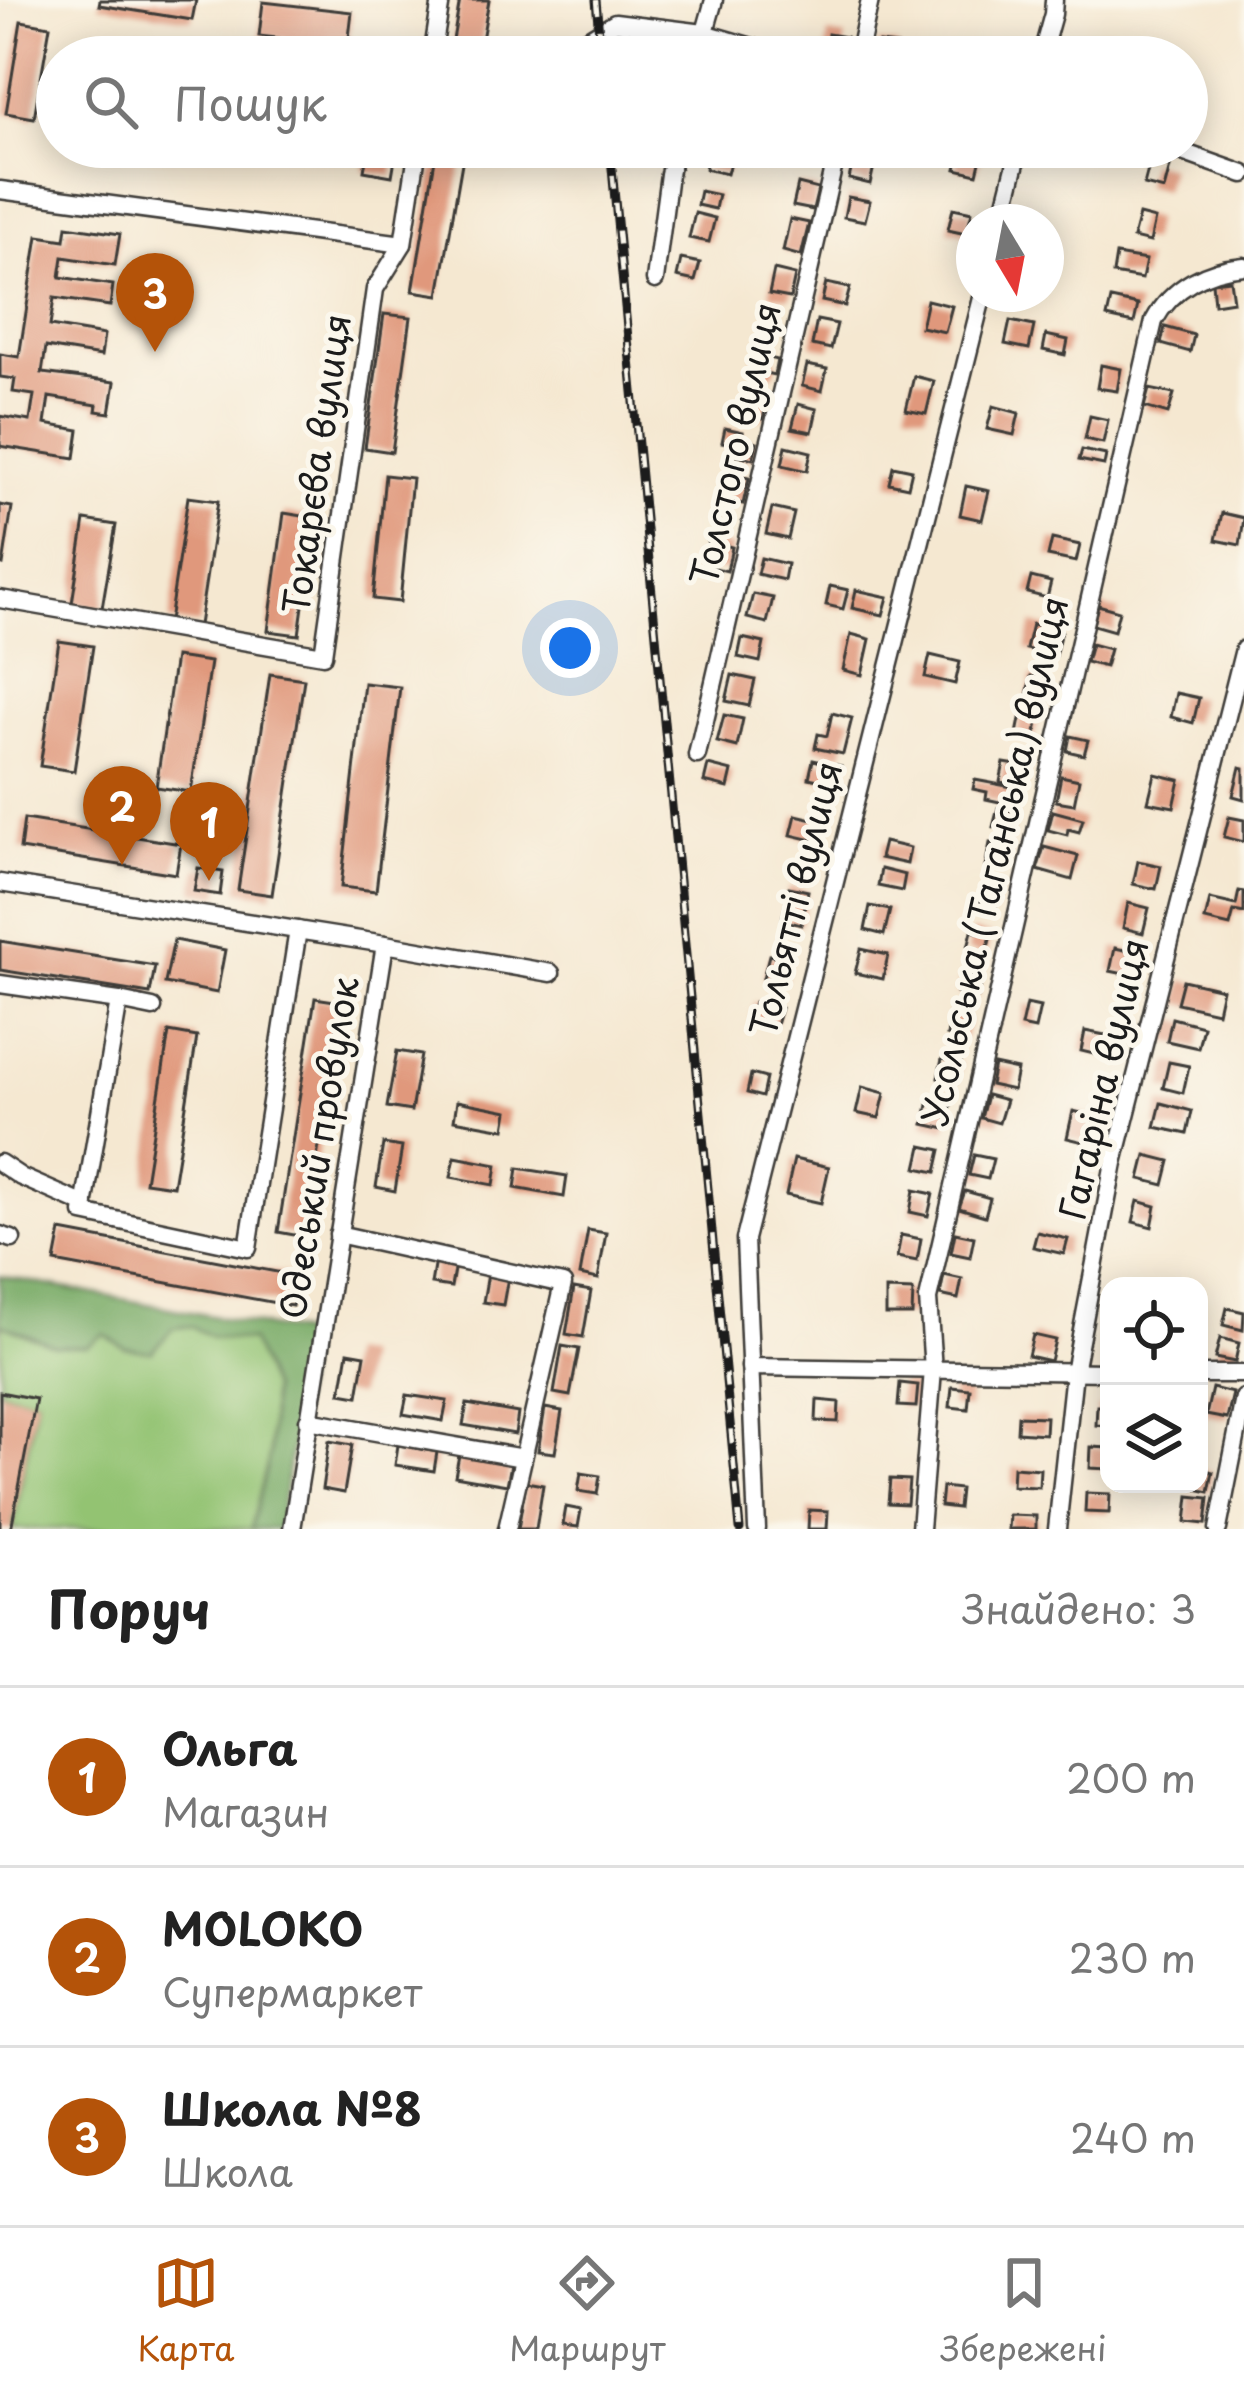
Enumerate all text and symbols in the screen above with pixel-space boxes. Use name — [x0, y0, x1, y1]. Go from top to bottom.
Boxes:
search box — [36, 36, 1208, 168]
text: Пошук — [174, 68, 327, 136]
icon: search — [78, 69, 144, 135]
north arrow — [956, 204, 1064, 312]
pin: 3 — [116, 253, 194, 352]
street label: Толстого вулиця — [675, 297, 793, 590]
street label: Токарєва вулиця — [267, 310, 363, 617]
street label: Усольська (Таганська) вулиця — [906, 591, 1080, 1130]
your location — [540, 618, 600, 678]
street label: Тольятті вулиця — [734, 755, 854, 1042]
pin: 2 — [83, 766, 161, 865]
pin: 1 — [170, 782, 248, 881]
street label: Гагаріна вулиця — [1043, 933, 1161, 1224]
street label: Одеський провулок — [263, 972, 371, 1323]
map controls — [1100, 1277, 1208, 1493]
button: locate — [1100, 1277, 1208, 1385]
button: layers — [1100, 1385, 1208, 1493]
text: Поруч — [48, 1569, 210, 1646]
text: Знайдено: 3 — [962, 1578, 1196, 1637]
text: Ольга — [162, 1713, 298, 1781]
text: 1 — [78, 1747, 96, 1806]
text: 200 m — [1066, 1747, 1196, 1806]
text: Магазин — [162, 1781, 329, 1840]
text: MOLOKO — [162, 1893, 363, 1961]
text: 2 — [73, 1927, 101, 1986]
text: 230 m — [1069, 1927, 1196, 1986]
text: Супермаркет — [162, 1961, 422, 2020]
text: Школа №8 — [162, 2073, 422, 2141]
text: 3 — [74, 2107, 100, 2166]
text: 240 m — [1070, 2107, 1196, 2166]
text: Школа — [162, 2141, 293, 2200]
tab: Карта — [137, 2250, 234, 2372]
tab: Маршрут — [509, 2250, 666, 2372]
tab: Збережені — [941, 2250, 1107, 2372]

